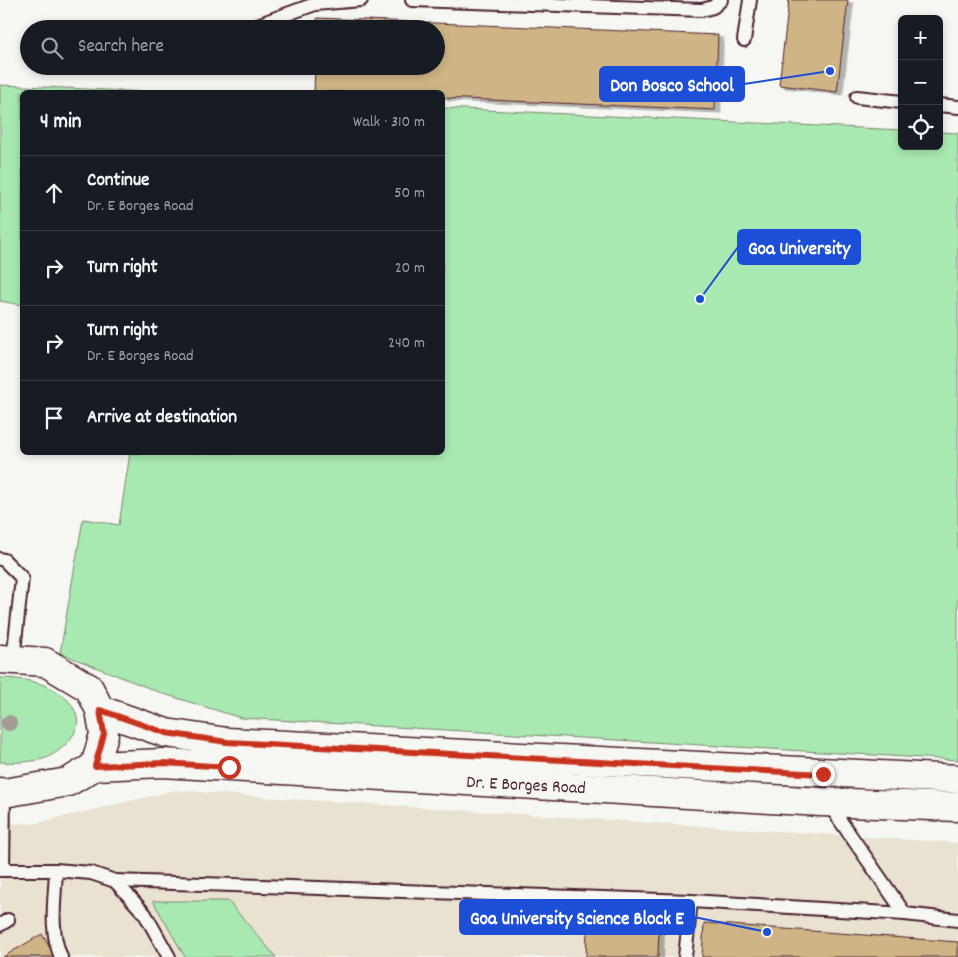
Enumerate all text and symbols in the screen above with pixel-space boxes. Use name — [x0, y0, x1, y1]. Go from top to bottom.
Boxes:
map controls — [898, 15, 943, 150]
button: + — [898, 15, 943, 60]
search box — [20, 20, 445, 75]
icon: search — [38, 34, 66, 62]
text: Search here — [78, 34, 164, 61]
button: − — [898, 60, 943, 105]
callout: Don Bosco School — [600, 67, 744, 101]
text: Don Bosco School — [610, 74, 734, 101]
button: locate — [898, 105, 943, 150]
text: 4 min — [40, 108, 82, 138]
text: Walk · 310 m — [353, 111, 425, 134]
text: Continue — [87, 168, 149, 195]
icon: ahead — [40, 179, 68, 207]
text: 50 m — [394, 182, 425, 205]
text: Dr. E Borges Road — [87, 195, 193, 218]
callout: Goa University — [738, 230, 860, 264]
text: Goa University — [748, 237, 851, 264]
icon: right — [40, 254, 68, 282]
text: Turn right — [87, 255, 158, 282]
text: 20 m — [395, 257, 425, 280]
text: Turn right — [87, 318, 158, 345]
icon: right — [40, 329, 68, 357]
text: 240 m — [388, 332, 425, 355]
text: Dr. E Borges Road — [87, 345, 193, 368]
icon: arrive — [40, 404, 68, 432]
text: Arrive at destination — [87, 405, 237, 432]
route start — [218, 756, 241, 779]
route end — [812, 763, 835, 786]
street label: Dr. E Borges Road — [465, 771, 586, 802]
callout: Goa University Science Block E — [460, 900, 694, 934]
text: Goa University Science Block E — [470, 907, 684, 934]

